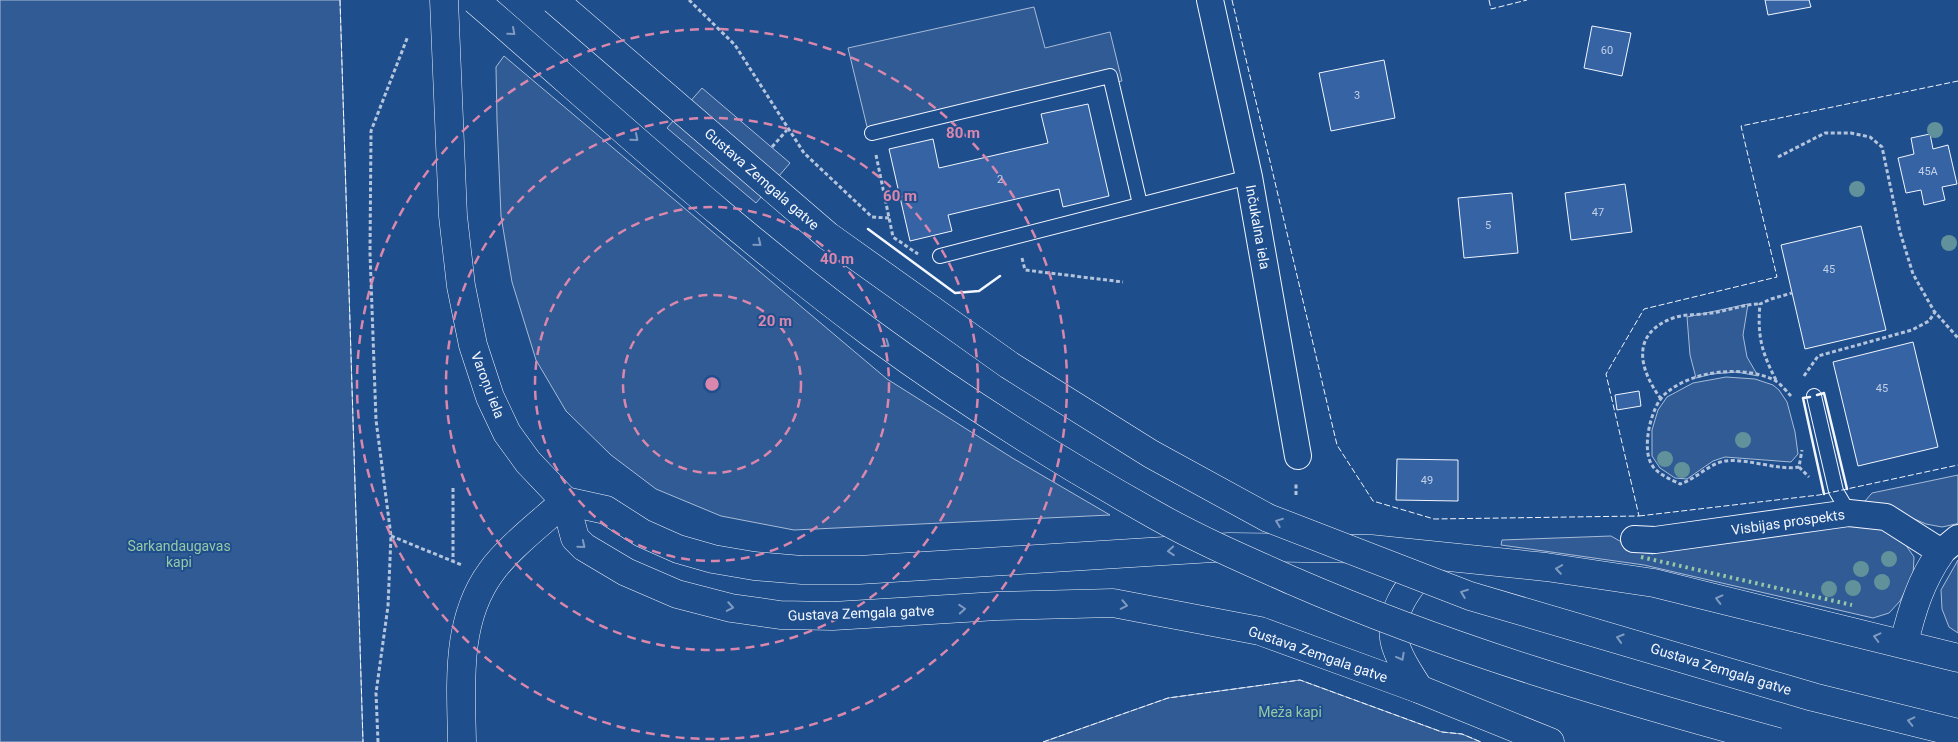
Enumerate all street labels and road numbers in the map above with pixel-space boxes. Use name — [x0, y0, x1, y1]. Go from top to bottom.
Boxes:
street label: Gustava Zemgala gatve — [701, 125, 823, 233]
street label: Inčukalna iela — [1243, 184, 1273, 270]
street label: Varoņu iela — [467, 350, 508, 421]
street label: Visbijas prospekts — [1730, 506, 1846, 538]
street label: Gustava Zemgala gatve — [788, 602, 934, 624]
street label: Gustava Zemgala gatve — [1246, 623, 1390, 685]
street label: Gustava Zemgala gatve — [1649, 640, 1793, 698]

